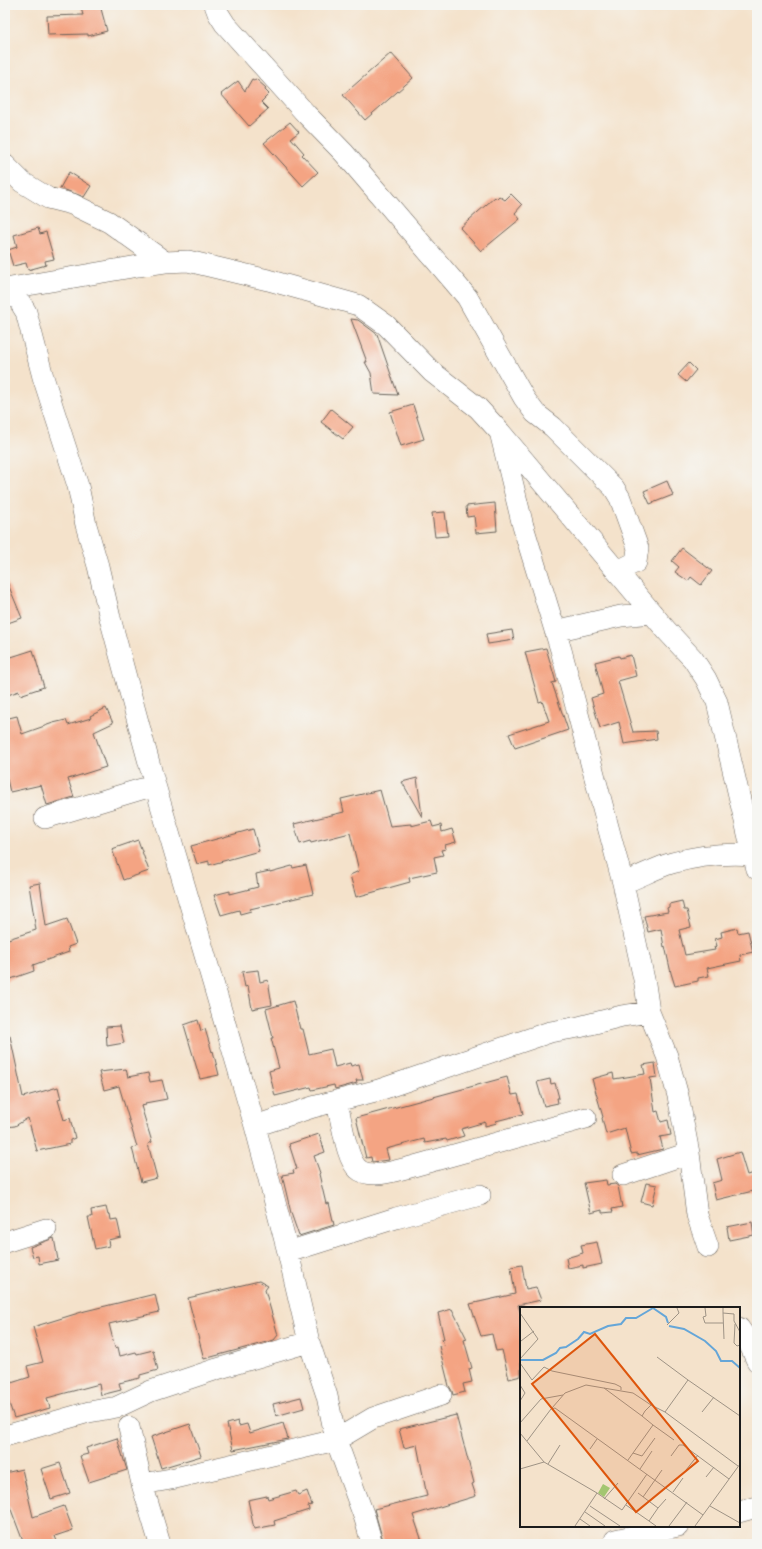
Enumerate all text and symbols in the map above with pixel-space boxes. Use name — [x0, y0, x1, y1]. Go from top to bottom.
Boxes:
inset map — [520, 1307, 740, 1527]

